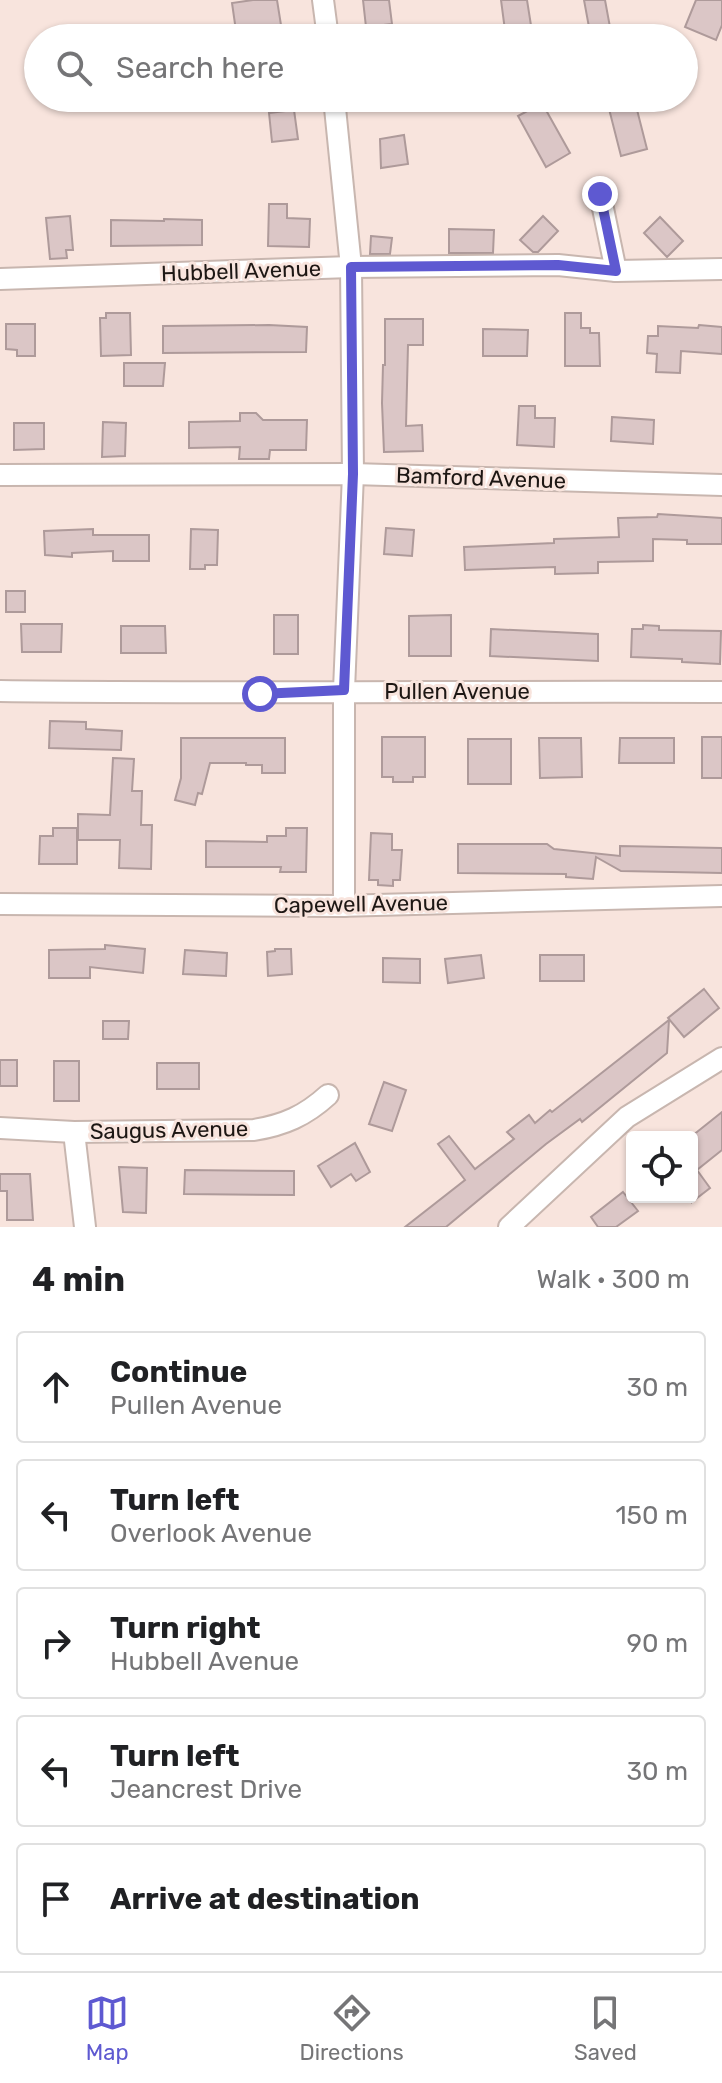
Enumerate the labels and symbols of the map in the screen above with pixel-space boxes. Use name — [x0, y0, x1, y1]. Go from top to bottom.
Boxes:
route end — [582, 176, 618, 212]
street label: Hubbell Avenue — [161, 255, 321, 287]
street label: Bamford Avenue — [395, 462, 567, 494]
route start — [242, 676, 278, 712]
street label: Pullen Avenue — [384, 678, 530, 705]
street label: Capewell Avenue — [274, 889, 448, 919]
street label: Saugus Avenue — [90, 1115, 248, 1145]

